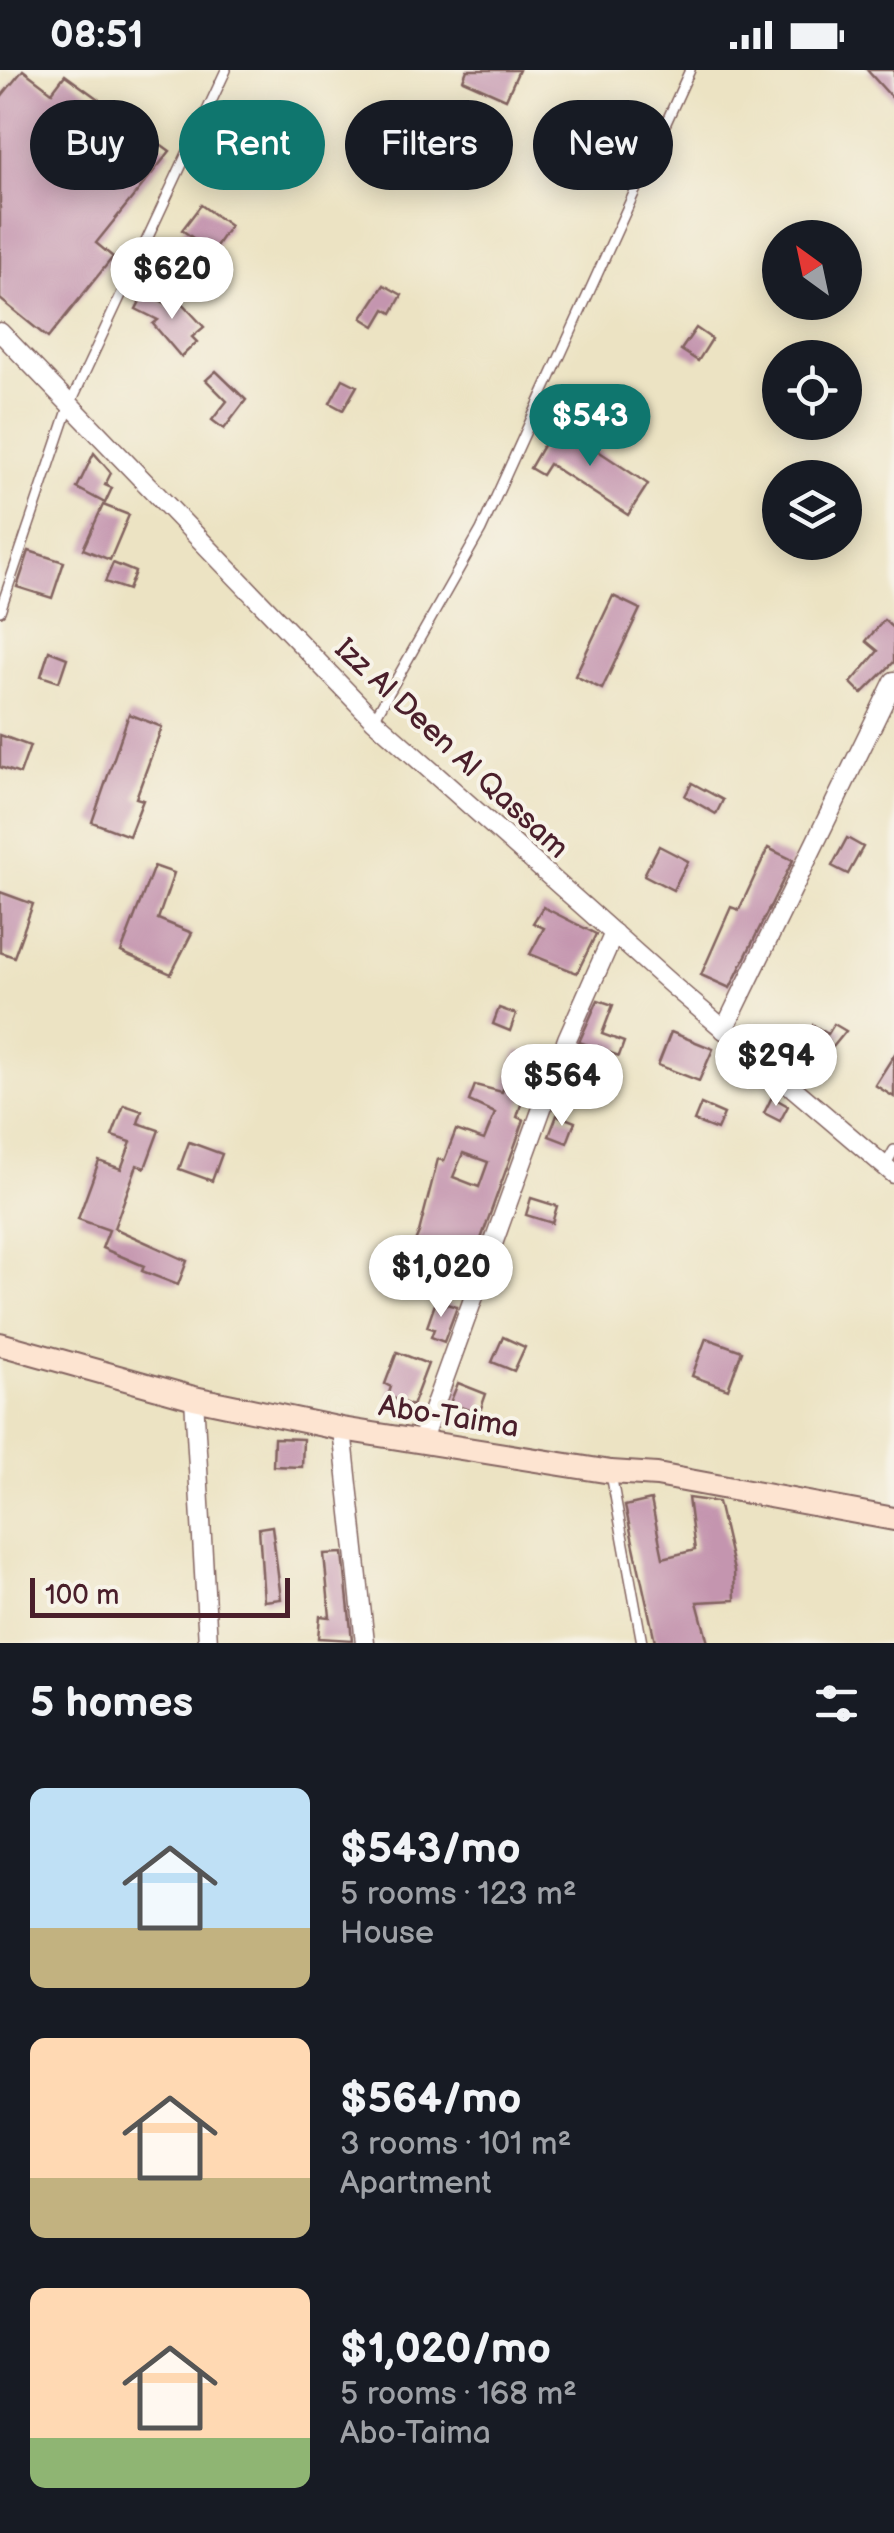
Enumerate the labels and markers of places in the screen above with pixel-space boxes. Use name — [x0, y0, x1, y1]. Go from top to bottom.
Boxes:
pin: $620 — [113, 237, 231, 322]
pin: $543 — [531, 384, 649, 469]
pin: $294 — [717, 1024, 835, 1109]
pin: $564 — [503, 1044, 621, 1129]
pin: $1,020 — [360, 1235, 522, 1320]

